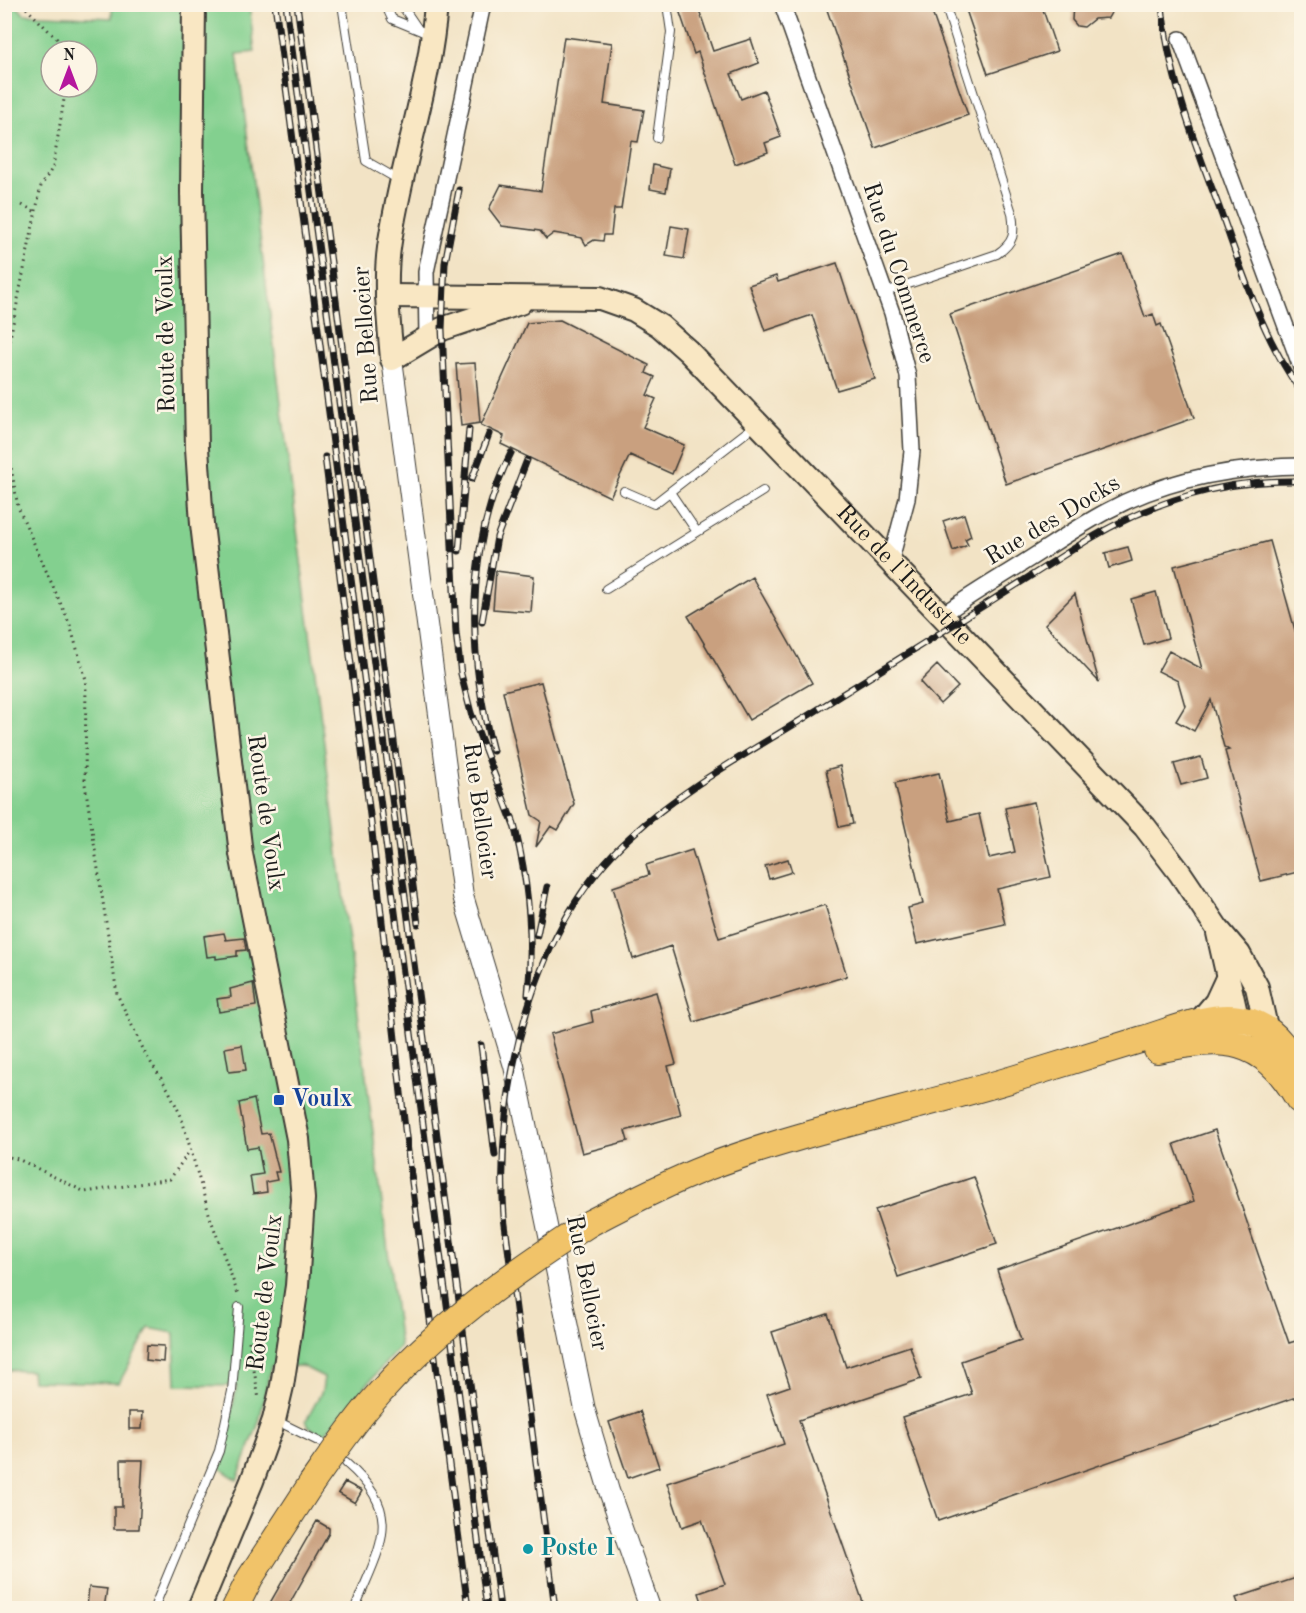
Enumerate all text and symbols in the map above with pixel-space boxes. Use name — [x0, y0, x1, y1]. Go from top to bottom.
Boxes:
north arrow — [39, 39, 99, 99]
text: N — [63, 48, 76, 64]
street label: Rue du Commerce — [857, 180, 939, 366]
street label: Route de Voulx — [154, 255, 180, 413]
street label: Rue Bellocier — [350, 265, 384, 405]
street label: Rue des Docks — [981, 471, 1125, 571]
street label: Rue de l'Industrie — [831, 500, 976, 650]
street label: Route de Voulx — [242, 733, 288, 893]
street label: Rue Bellocier — [458, 741, 501, 881]
place label: Voulx — [291, 1088, 352, 1112]
marker: Voulx — [272, 1093, 286, 1107]
street label: Route de Voulx — [244, 1213, 288, 1373]
street label: Rue Bellocier — [561, 1213, 611, 1353]
place label: Poste I — [540, 1537, 615, 1561]
marker: Poste I — [521, 1542, 535, 1556]

